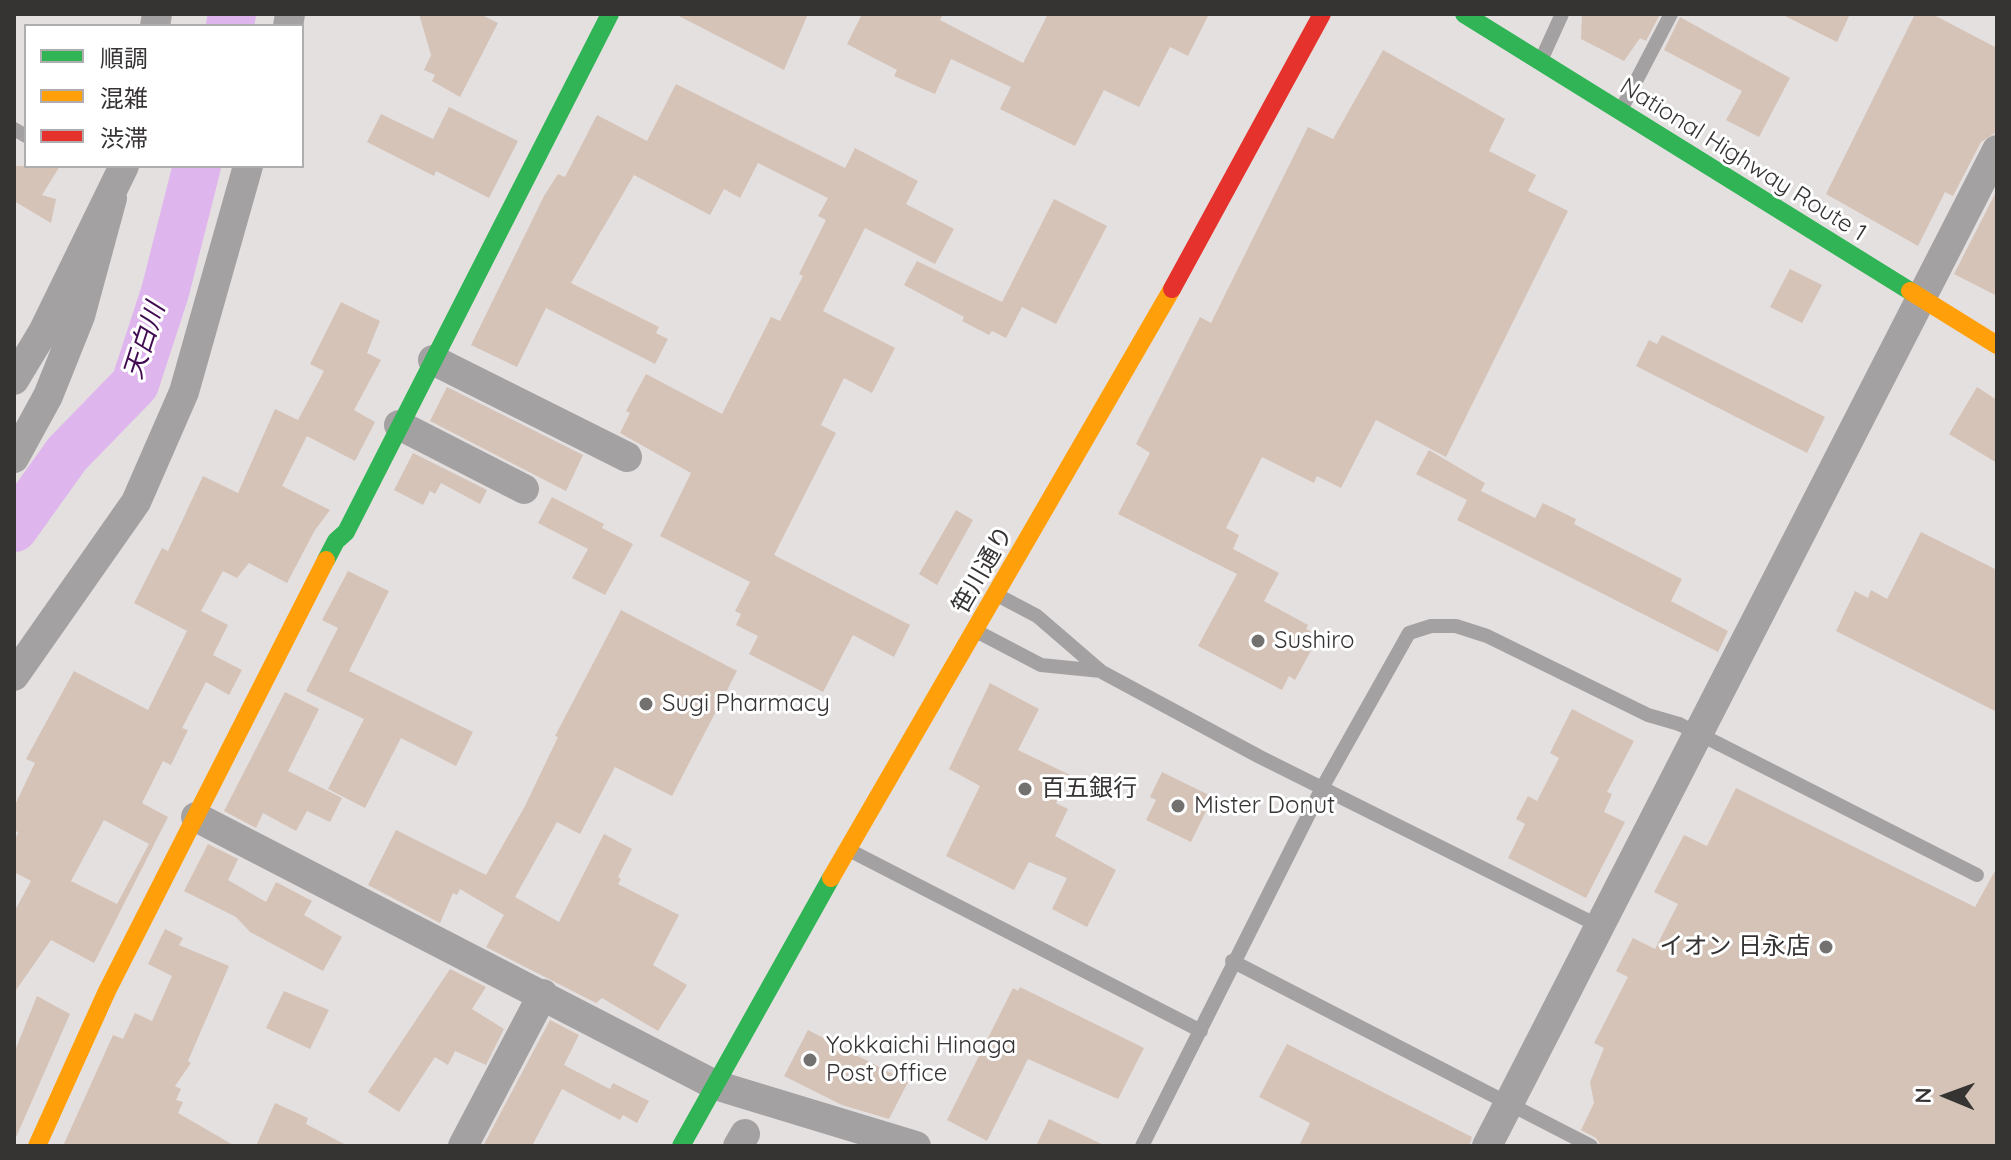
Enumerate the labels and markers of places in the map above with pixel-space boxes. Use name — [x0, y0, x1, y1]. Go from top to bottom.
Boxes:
place label: Sushiro — [1274, 627, 1354, 655]
marker: Sushiro — [1249, 632, 1267, 650]
place label: Sugi Pharmacy — [662, 690, 830, 718]
marker: Sugi Pharmacy — [637, 695, 655, 713]
place label: 百五銀行 — [1041, 775, 1137, 803]
marker: 百五銀行 — [1016, 780, 1034, 798]
place label: Mister Donut — [1194, 792, 1335, 820]
marker: Mister Donut — [1169, 797, 1187, 815]
place label: イオン 日永店 — [1659, 933, 1810, 961]
marker: イオン 日永店 — [1817, 938, 1835, 956]
place label: Yokkaichi Hinaga Post Office — [826, 1032, 1016, 1088]
marker: Yokkaichi Hinaga Post Office — [801, 1051, 819, 1069]

